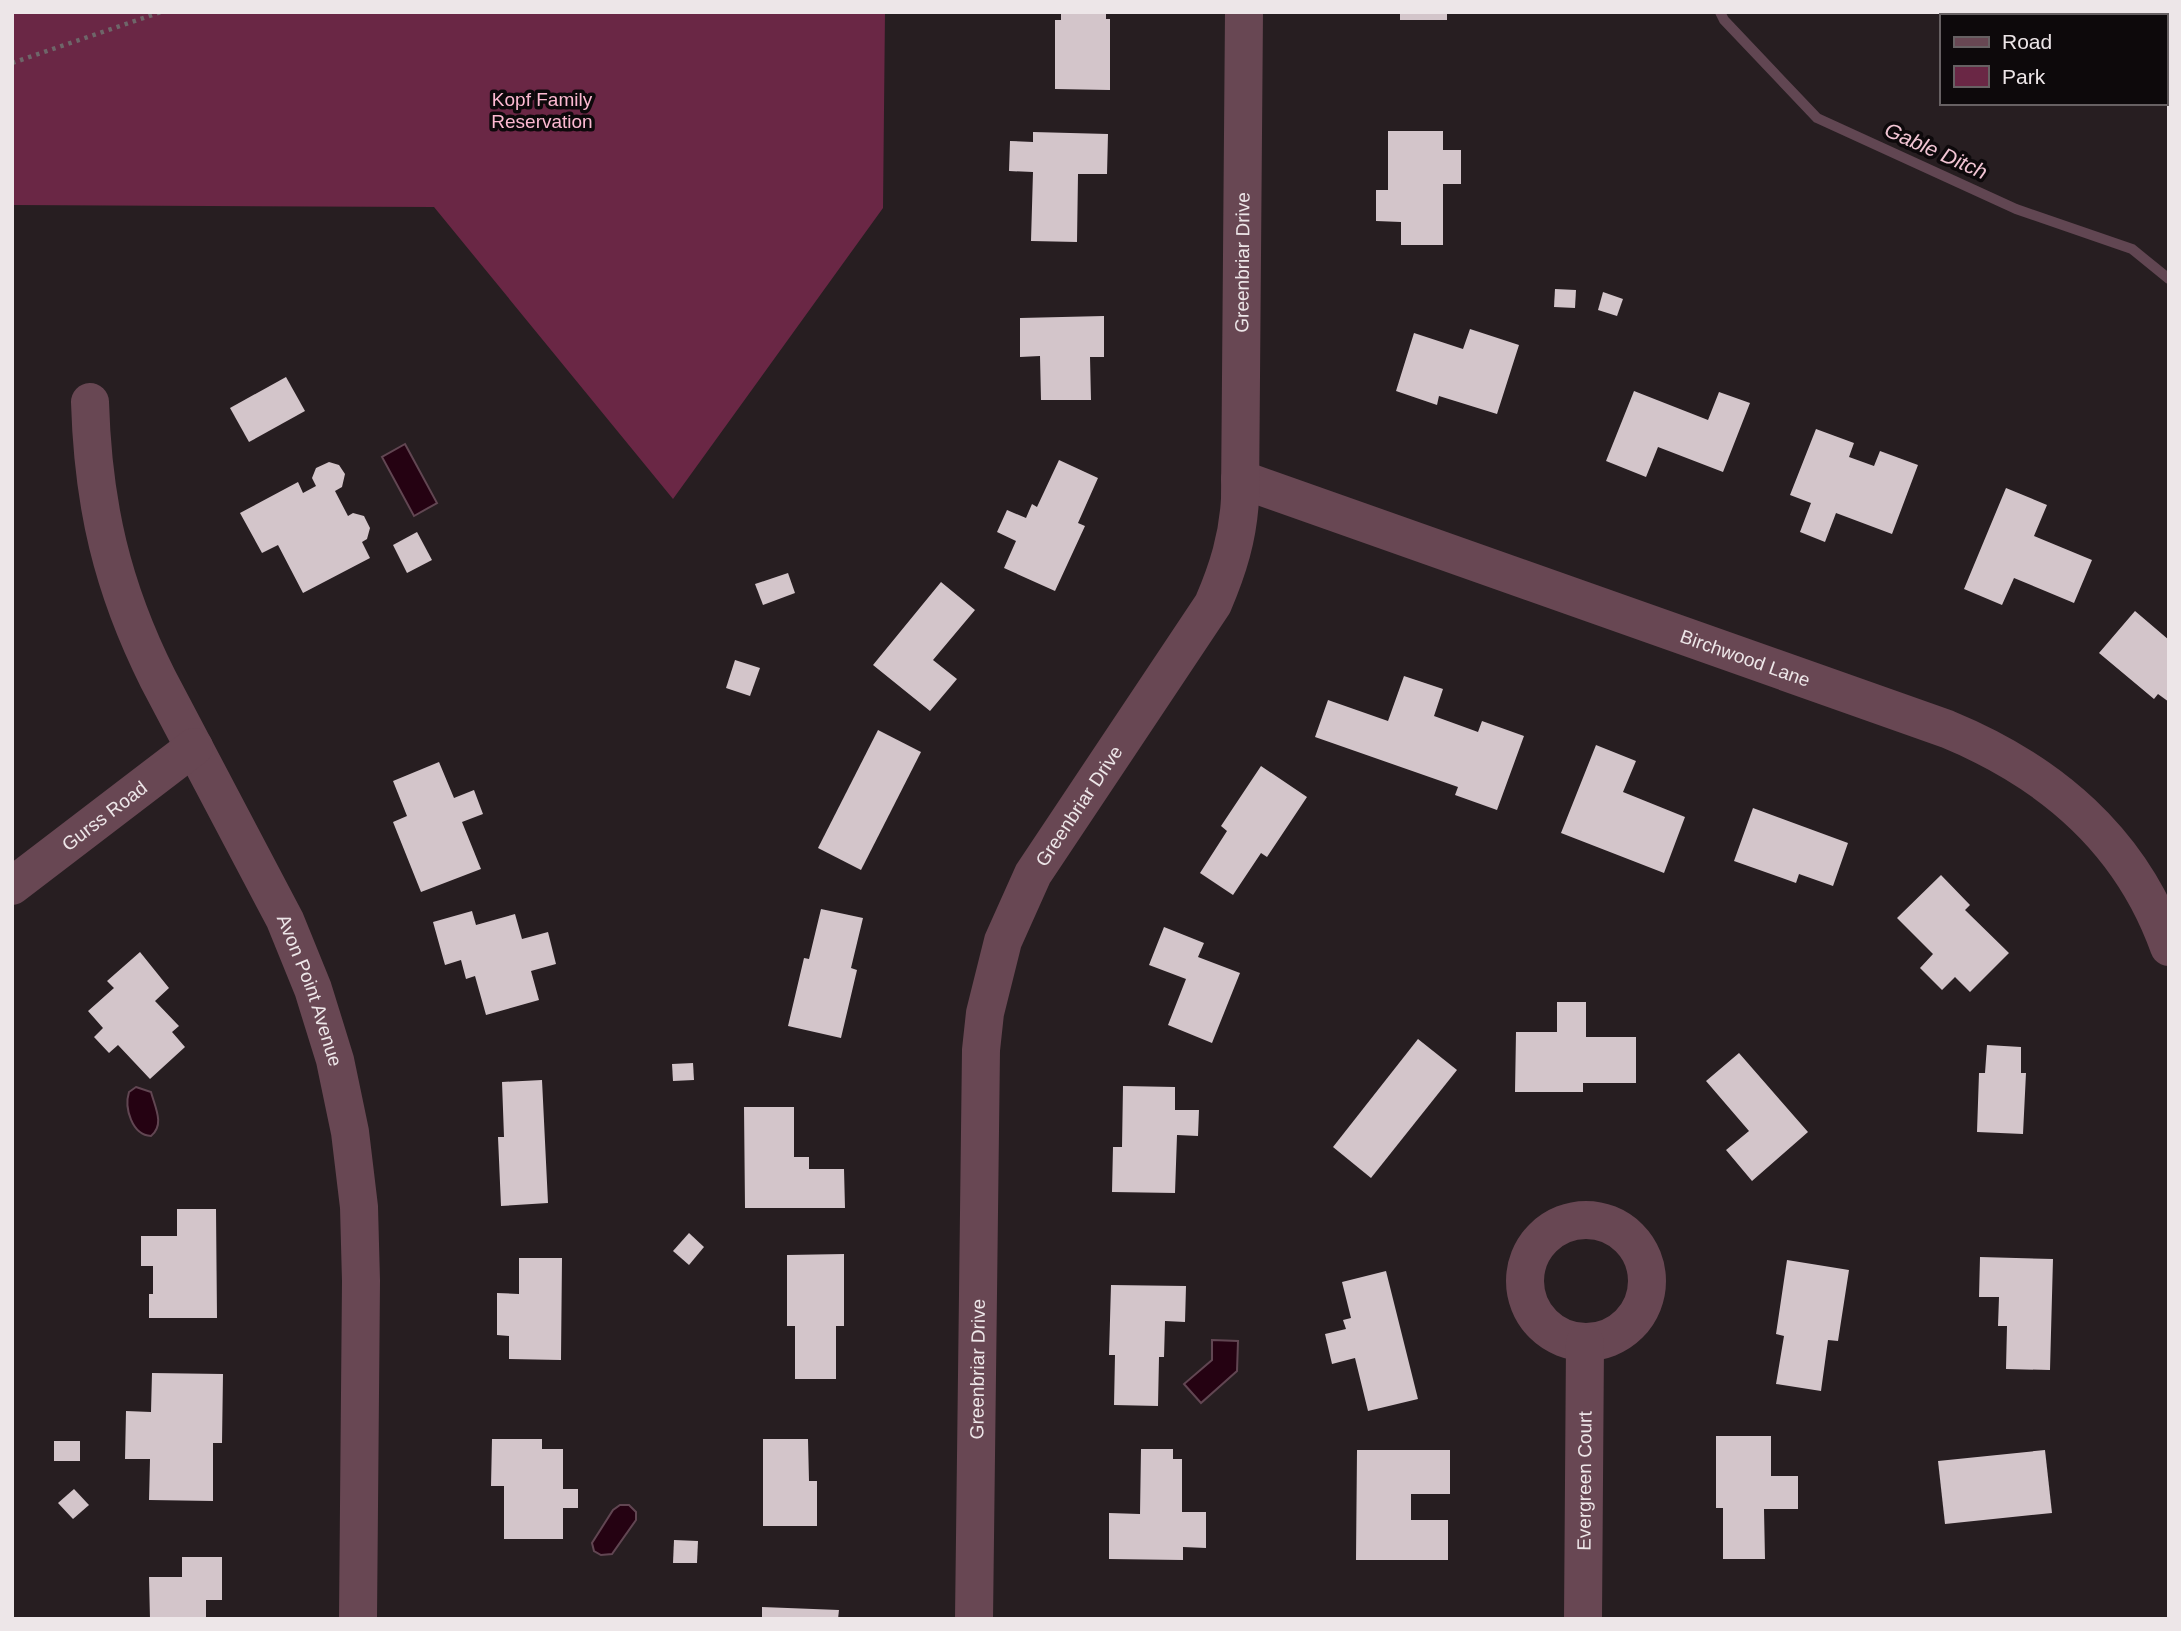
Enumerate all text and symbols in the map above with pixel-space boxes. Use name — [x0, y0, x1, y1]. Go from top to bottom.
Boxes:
legend — [1940, 14, 2167, 105]
text: Road — [2002, 30, 2052, 53]
text: Park — [2002, 65, 2046, 88]
park label: Kopf Family Reservation — [491, 89, 593, 132]
water label: Gable Ditch — [1881, 118, 1991, 183]
street label: Greenbriar Drive — [1231, 192, 1254, 333]
street label: Birchwood Lane — [1677, 626, 1813, 691]
street label: Greenbriar Drive — [1031, 742, 1127, 870]
street label: Gurss Road — [58, 777, 151, 855]
street label: Avon Point Avenue — [273, 911, 346, 1068]
street label: Greenbriar Drive — [966, 1299, 989, 1439]
street label: Evergreen Court — [1573, 1410, 1596, 1551]

